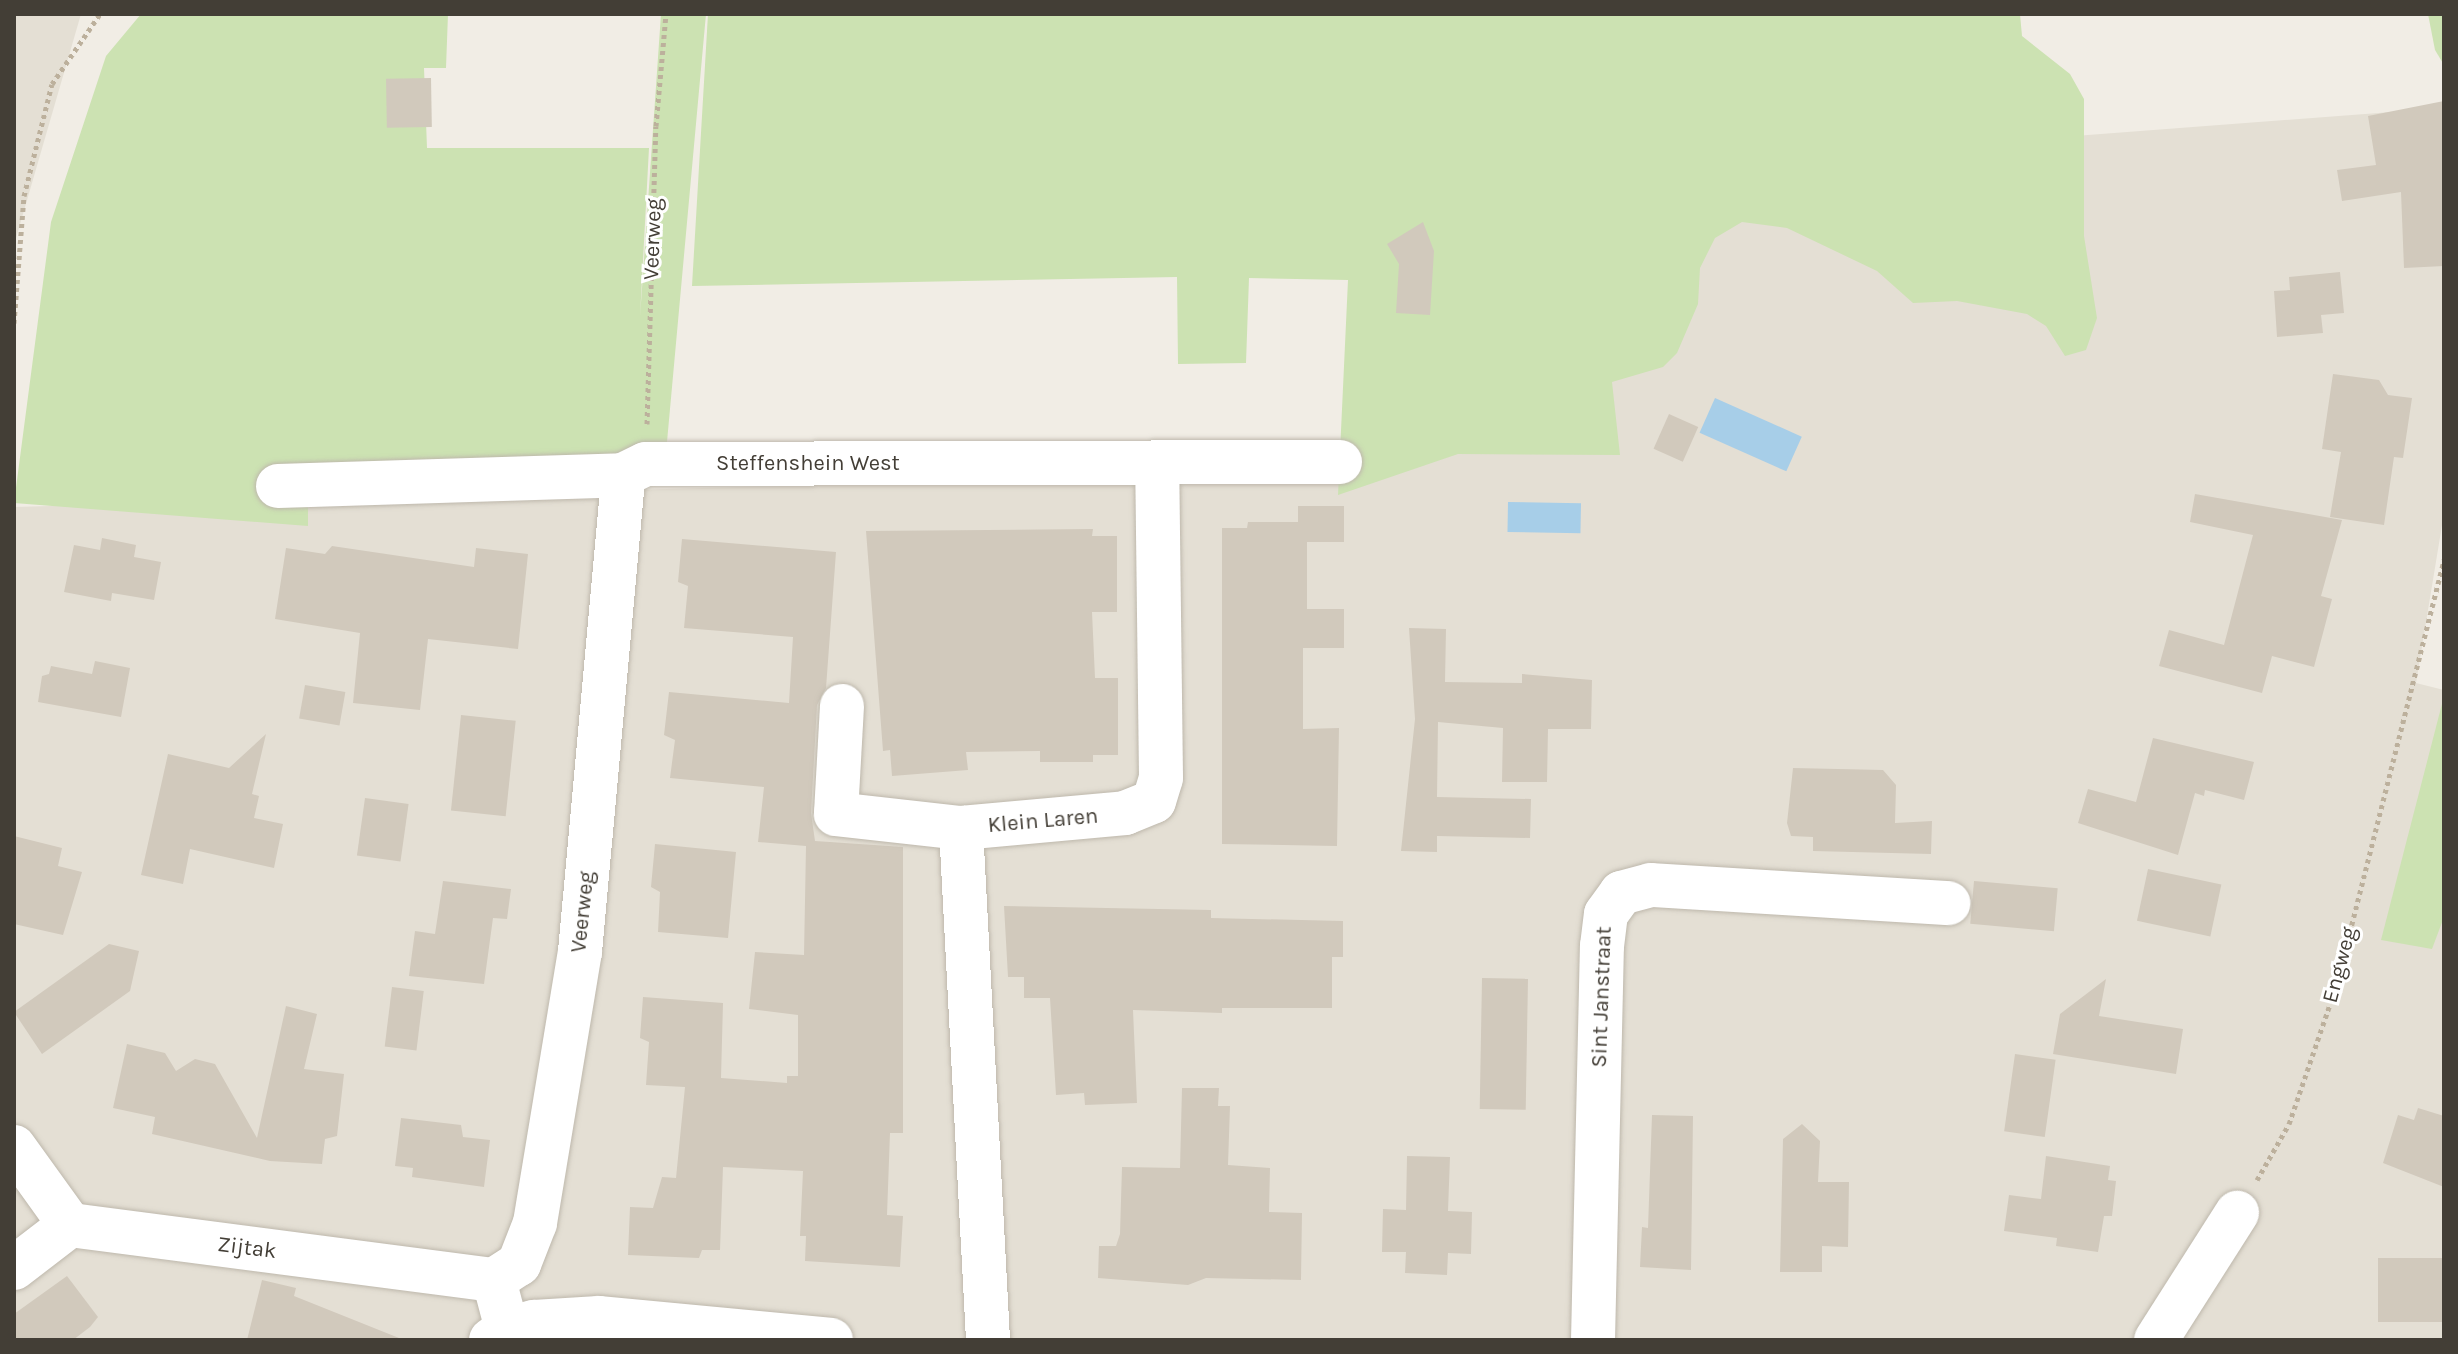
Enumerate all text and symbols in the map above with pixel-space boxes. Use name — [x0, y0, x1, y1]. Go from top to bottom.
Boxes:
street label: Veerweg — [638, 198, 668, 280]
street label: Steffenshein West — [716, 451, 900, 477]
street label: Klein Laren — [987, 803, 1099, 839]
street label: Veerweg — [566, 870, 600, 954]
street label: Engweg — [2317, 924, 2363, 1006]
street label: Sint Janstraat — [1586, 926, 1618, 1068]
street label: Zijtak — [216, 1231, 278, 1265]

